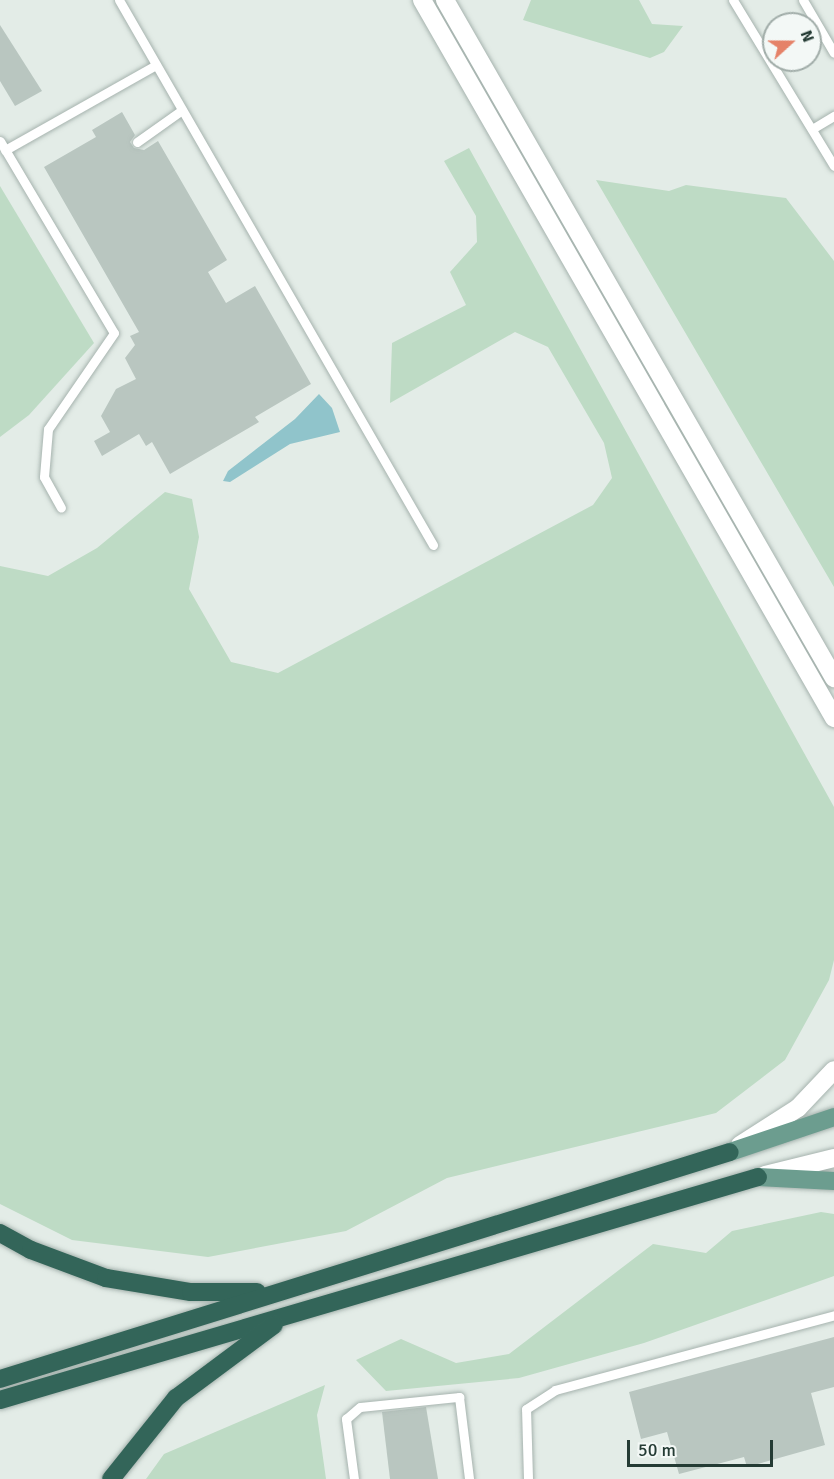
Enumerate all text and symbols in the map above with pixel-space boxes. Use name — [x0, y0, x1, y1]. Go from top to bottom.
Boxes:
north arrow — [762, 12, 822, 72]
text: N — [796, 27, 818, 45]
scale bar — [630, 1428, 776, 1466]
text: 50 m — [638, 1439, 676, 1461]

